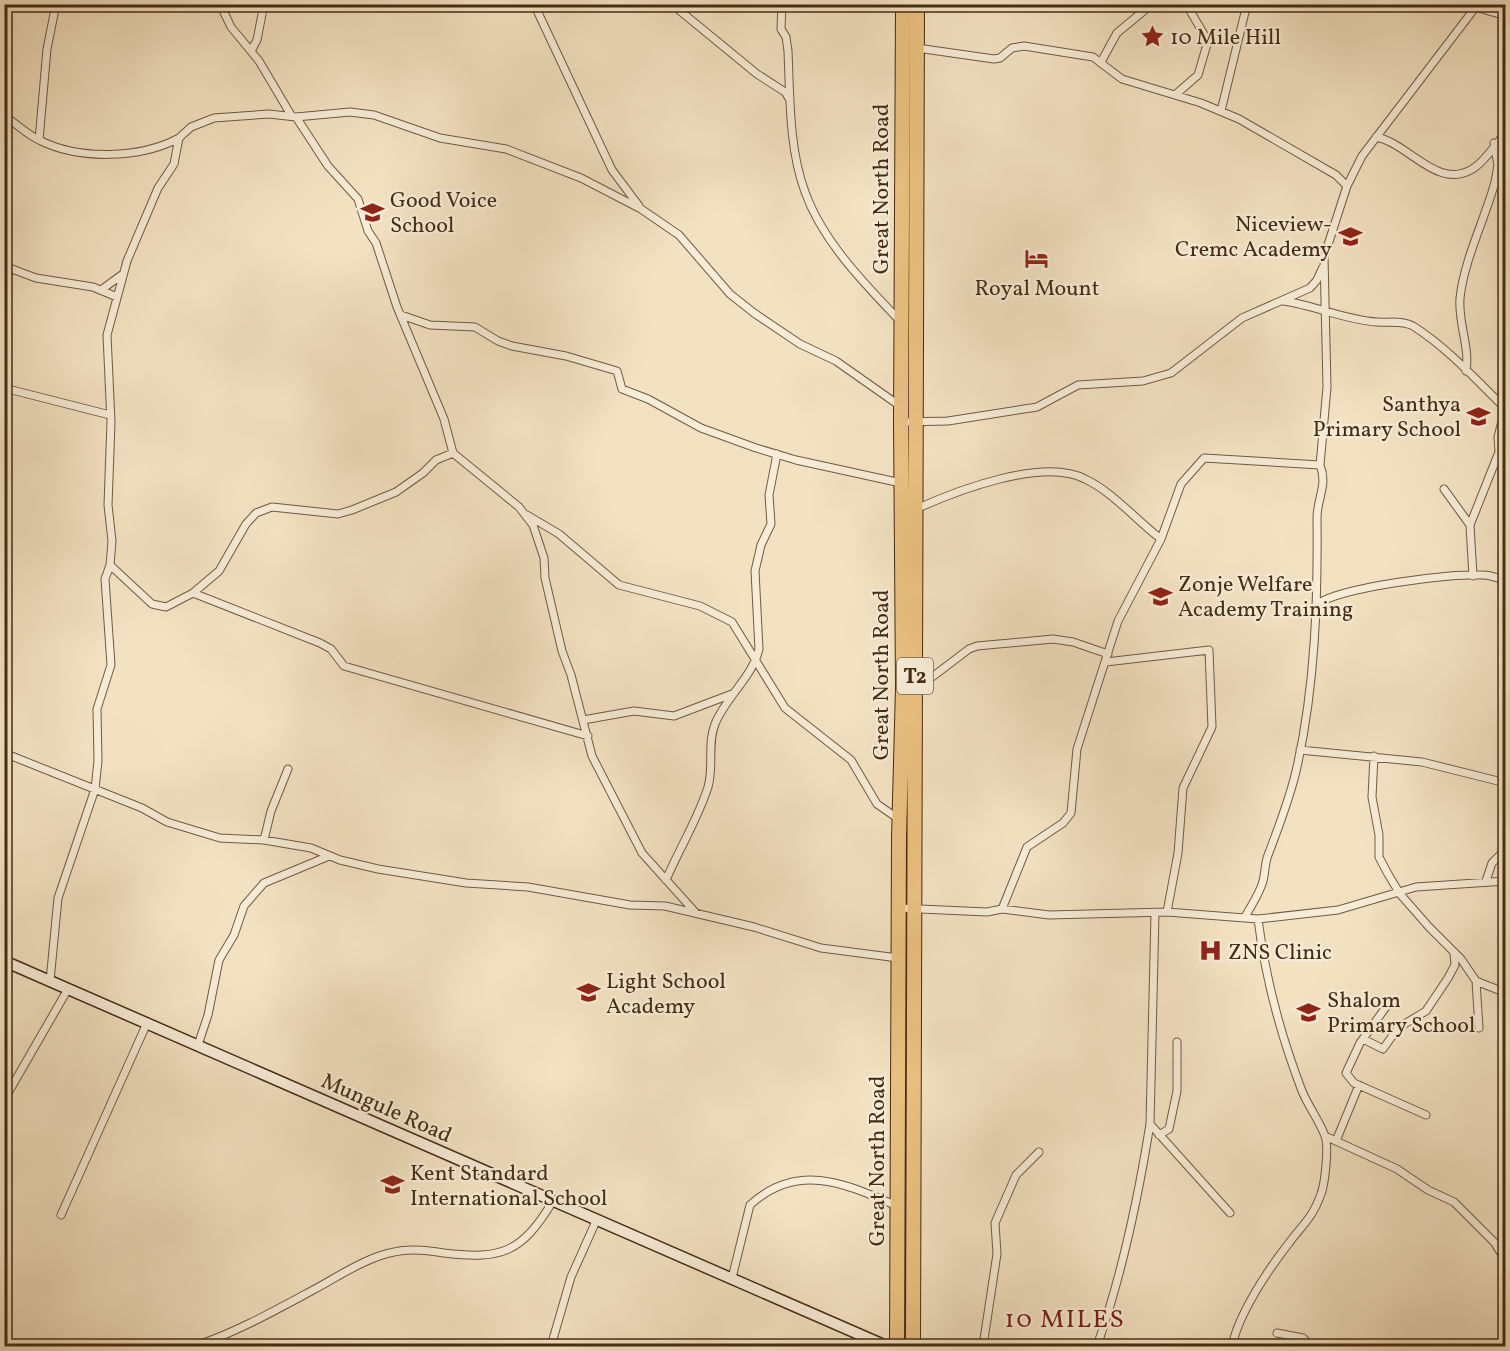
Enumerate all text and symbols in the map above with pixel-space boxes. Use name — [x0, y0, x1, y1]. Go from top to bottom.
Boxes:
place icon: 10 Mile Hill — [1139, 23, 1165, 49]
place label: 10 Mile Hill — [1170, 23, 1281, 54]
street label: Great North Road — [867, 104, 898, 274]
place label: Good Voice School — [390, 186, 497, 242]
school or university icon: Good Voice School — [359, 199, 385, 225]
place label: Niceview- Cremc Academy — [1175, 210, 1332, 266]
school or university icon: Niceview- Cremc Academy — [1337, 223, 1363, 249]
hotel icon: Royal Mount — [1024, 245, 1050, 271]
place label: Royal Mount — [975, 274, 1100, 305]
place label: Santhya Primary School — [1313, 390, 1461, 446]
school or university icon: Santhya Primary School — [1466, 403, 1492, 429]
place label: Zonje Welfare Academy Training — [1178, 570, 1353, 626]
school or university icon: Zonje Welfare Academy Training — [1147, 583, 1173, 609]
street label: Great North Road — [867, 590, 898, 760]
road number: T2 — [897, 658, 933, 694]
hospital icon: ZNS Clinic — [1197, 938, 1223, 964]
place label: ZNS Clinic — [1228, 938, 1332, 969]
place label: Light School Academy — [606, 967, 726, 1023]
school or university icon: Light School Academy — [575, 980, 601, 1006]
place label: Shalom Primary School — [1327, 986, 1475, 1042]
school or university icon: Shalom Primary School — [1296, 999, 1322, 1025]
street label: Mungule Road — [316, 1067, 456, 1152]
street label: Great North Road — [863, 1076, 894, 1246]
place label: Kent Standard International School — [410, 1159, 607, 1215]
school or university icon: Kent Standard International School — [379, 1172, 405, 1198]
district label: 10 MILES — [1005, 1302, 1125, 1338]

